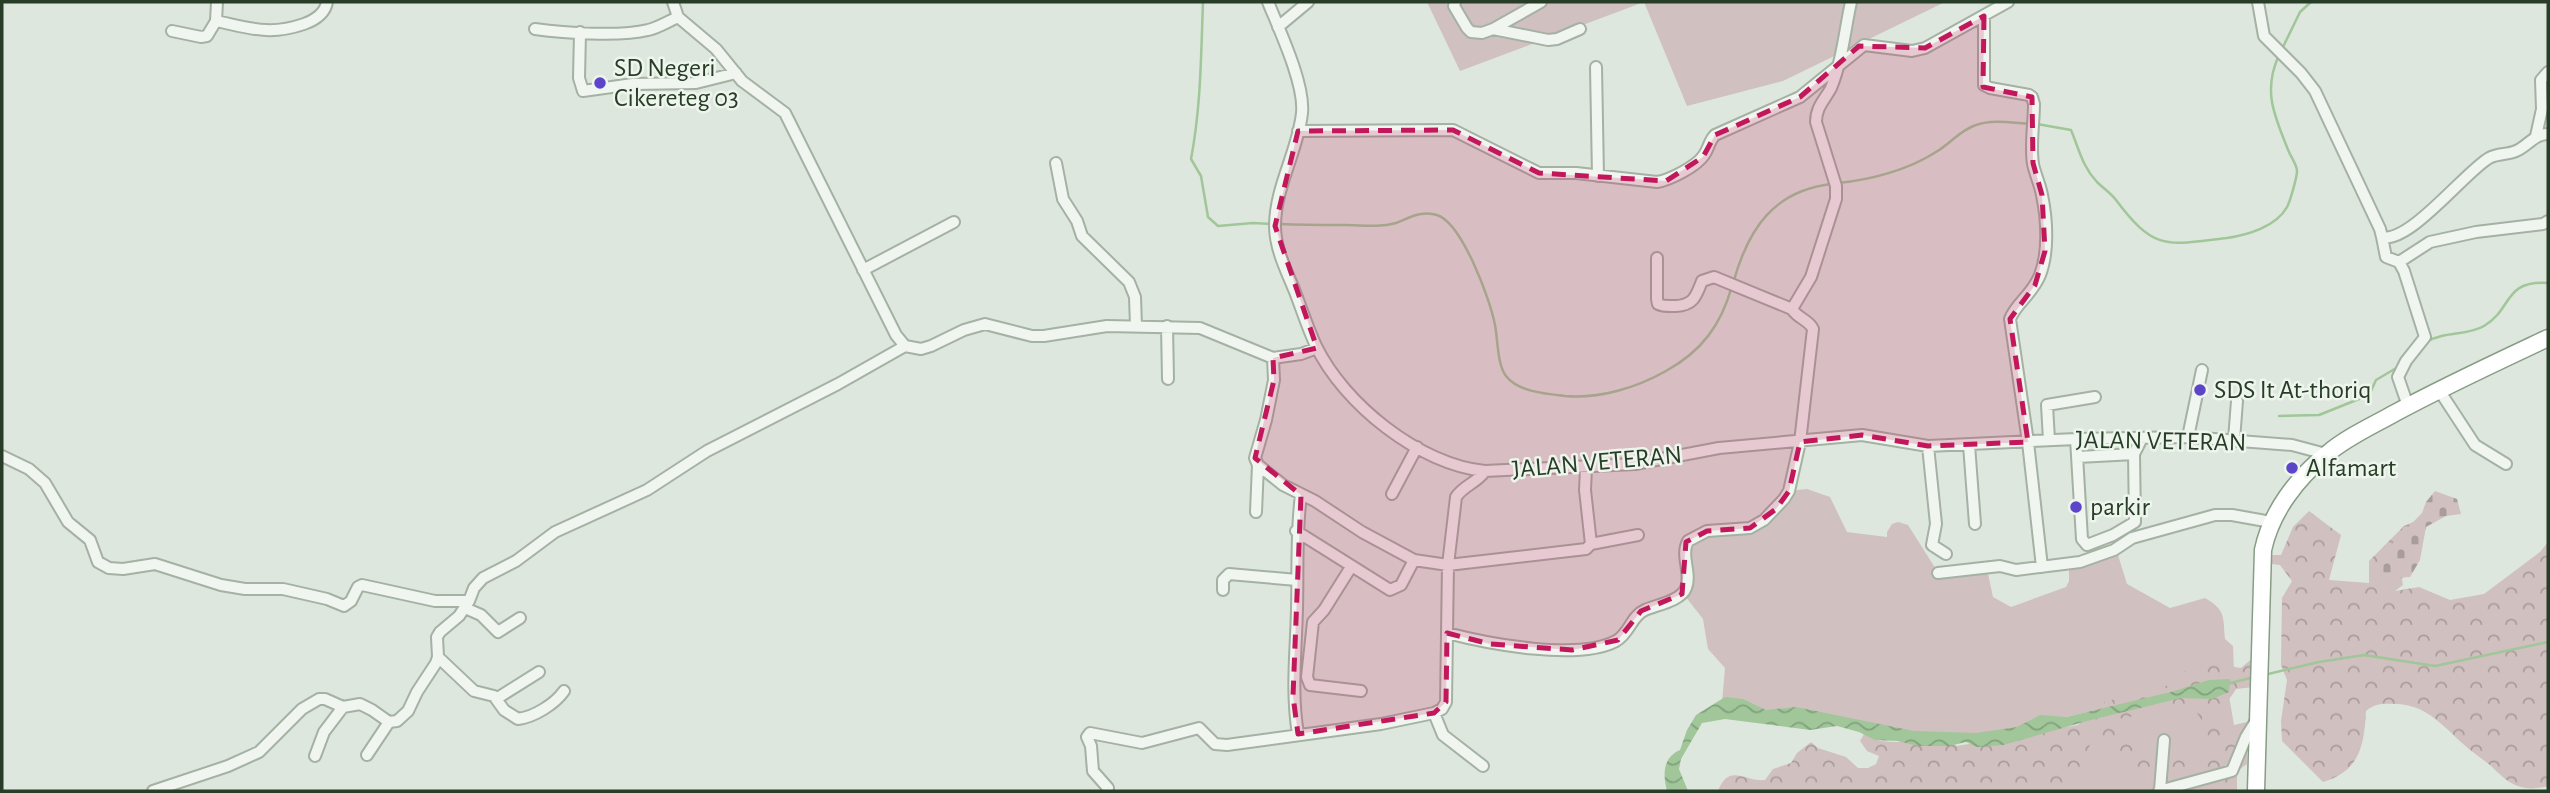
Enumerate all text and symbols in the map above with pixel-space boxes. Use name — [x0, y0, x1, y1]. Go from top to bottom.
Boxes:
place label: SD Negeri Cikereteg 03 — [614, 55, 739, 111]
marker: SD Negeri Cikereteg 03 — [592, 75, 608, 91]
place label: SDS It At-thoriq — [2214, 377, 2372, 403]
marker: SDS It At-thoriq — [2192, 382, 2208, 398]
street label: JALAN VETERAN — [2075, 427, 2247, 455]
street label: JALAN VETERAN — [1511, 442, 1683, 482]
place label: Alfamart — [2306, 455, 2396, 481]
marker: Alfamart — [2284, 460, 2300, 476]
place label: parkir — [2090, 494, 2151, 520]
marker: parkir — [2068, 499, 2084, 515]

